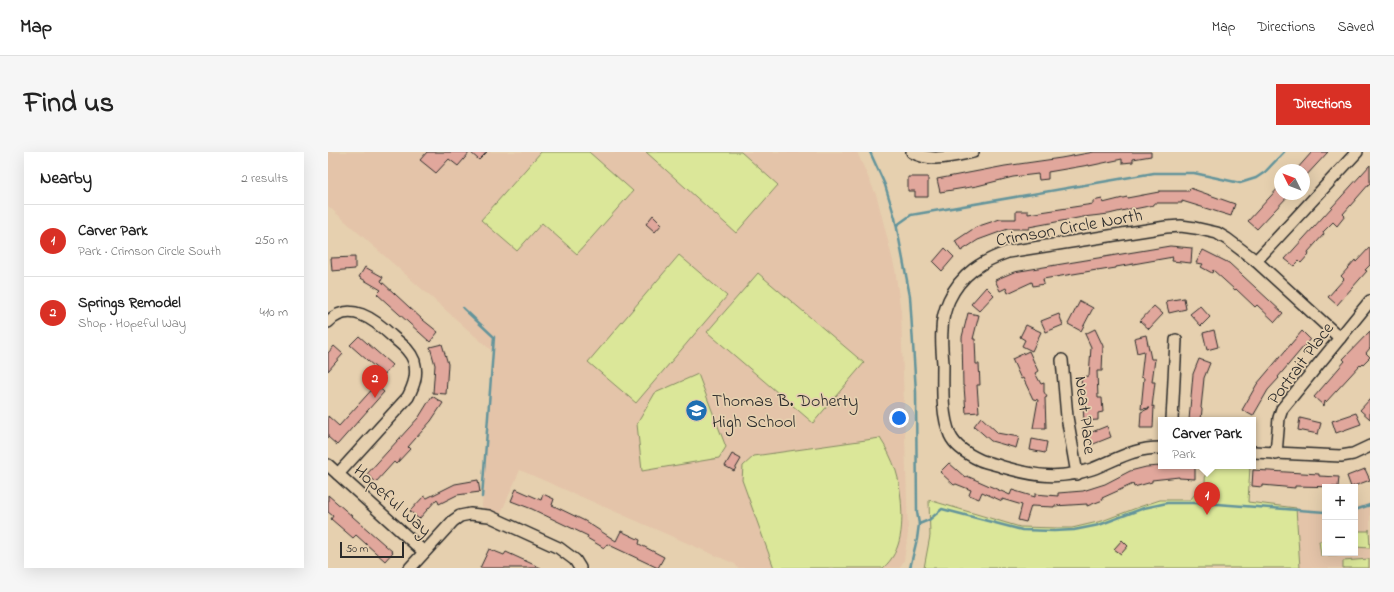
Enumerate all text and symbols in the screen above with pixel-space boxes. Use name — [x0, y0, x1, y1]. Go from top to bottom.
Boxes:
text: Map — [20, 14, 52, 41]
text: Map — [1212, 17, 1235, 38]
text: Directions — [1257, 17, 1315, 38]
text: Saved — [1337, 17, 1374, 38]
text: Find us — [24, 84, 114, 125]
button: Directions — [1276, 84, 1370, 125]
north arrow — [1274, 164, 1310, 200]
text: Nearby — [40, 166, 92, 191]
text: 2 results — [241, 169, 288, 188]
street label: Crimson Circle North — [994, 203, 1145, 255]
text: Carver Park — [78, 220, 147, 242]
text: 1 — [51, 231, 55, 250]
text: 250 m — [255, 231, 288, 250]
text: Park · Crimson Circle South — [78, 242, 221, 261]
text: Springs Remodel — [78, 292, 181, 314]
text: 2 — [50, 303, 56, 322]
text: 410 m — [260, 303, 288, 322]
text: Shop · Hopeful Way — [78, 314, 186, 333]
street label: Portrait Place — [1262, 317, 1342, 411]
pin: 2 — [362, 365, 388, 398]
street label: Neat Place — [1066, 375, 1102, 457]
place label: Thomas B. Doherty High School — [712, 389, 858, 437]
school or university icon: Thomas B. Doherty High School — [683, 397, 709, 423]
your location — [889, 408, 909, 428]
popup — [1158, 417, 1256, 469]
text: Carver Park — [1172, 423, 1242, 445]
text: Park — [1172, 445, 1196, 464]
street label: Hopeful Way — [347, 459, 437, 544]
pin: 1 — [1194, 482, 1220, 515]
map controls — [1322, 484, 1358, 556]
button: + — [1322, 484, 1358, 520]
button: − — [1322, 520, 1358, 556]
scale bar — [340, 540, 404, 559]
text: 50 m — [346, 541, 368, 557]

